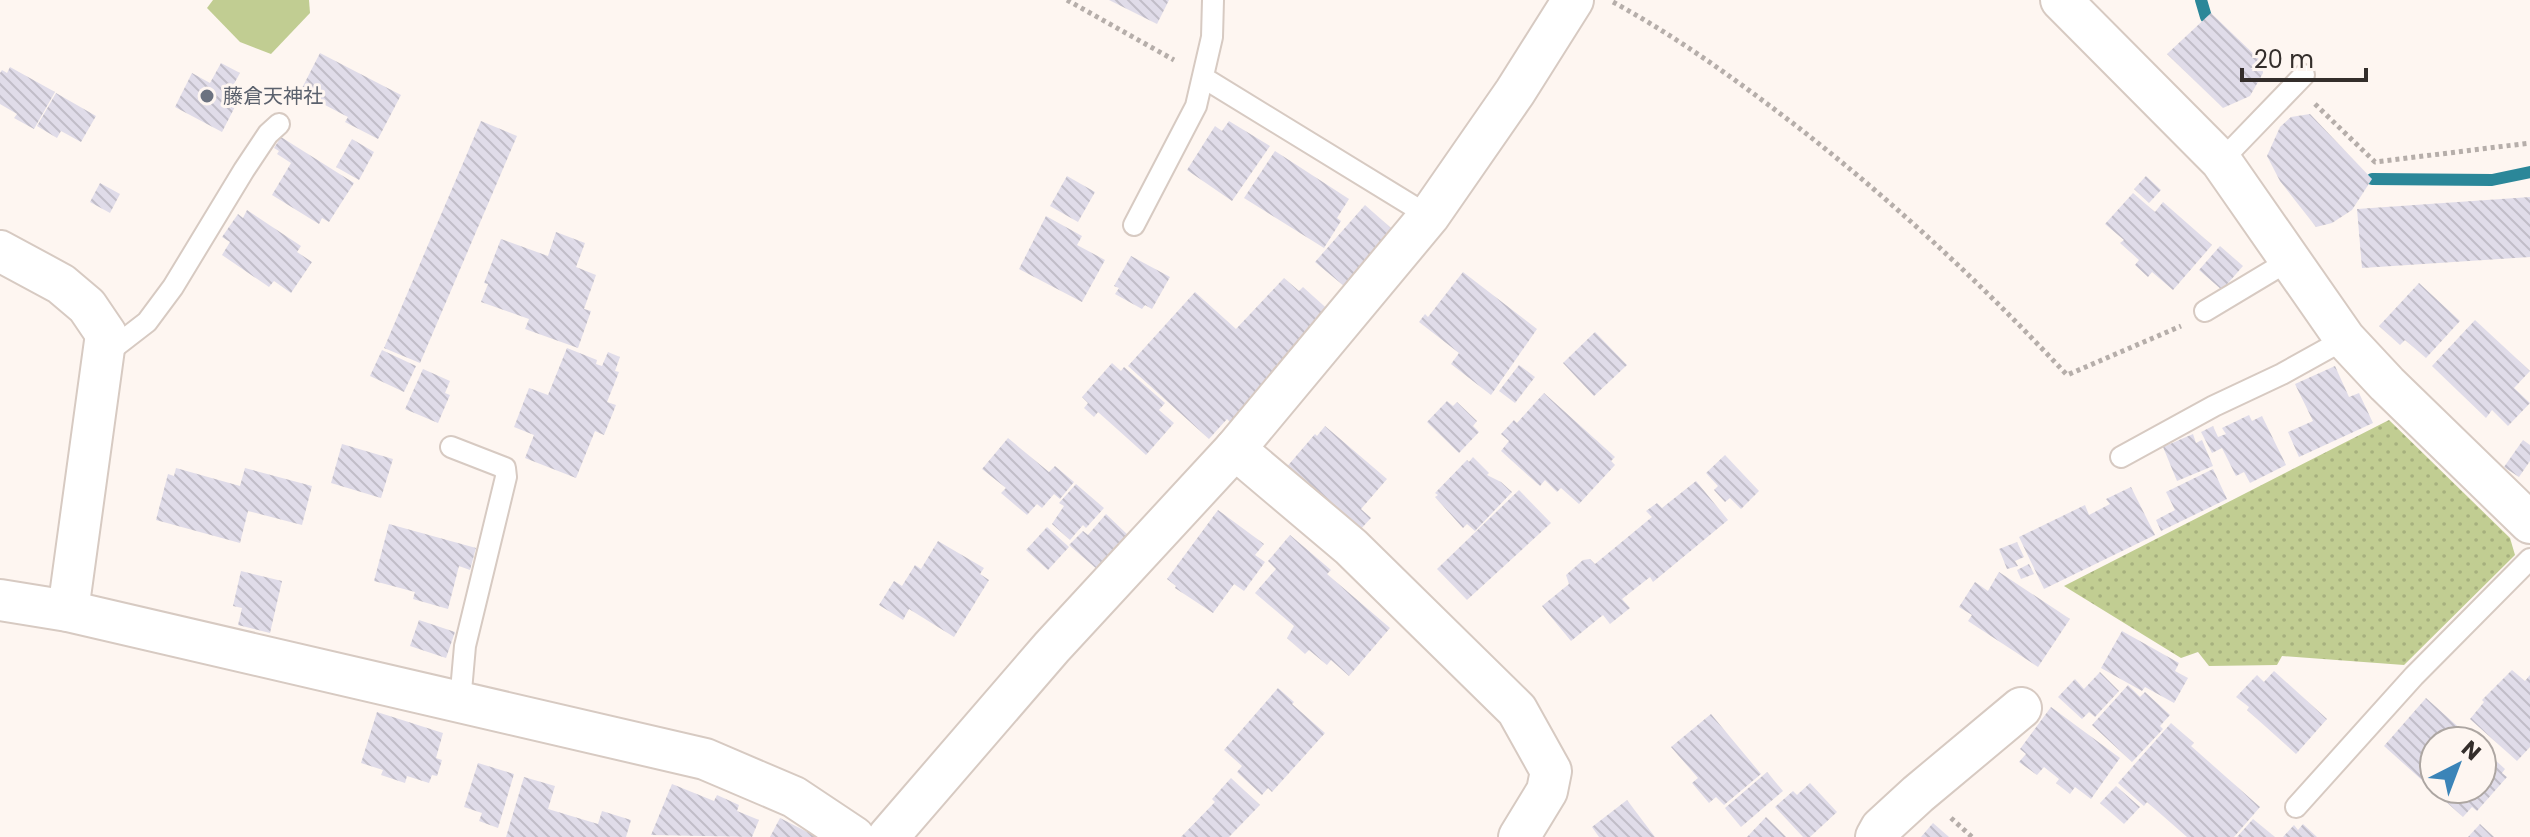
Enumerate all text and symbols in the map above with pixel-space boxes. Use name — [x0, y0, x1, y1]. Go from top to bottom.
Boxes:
scale bar — [2242, 32, 2366, 82]
text: 20 m — [2254, 43, 2314, 76]
place label: 藤倉天神社 — [223, 82, 323, 110]
marker: 藤倉天神社 — [198, 87, 216, 105]
north arrow — [2418, 725, 2498, 805]
text: N — [2455, 733, 2488, 768]

